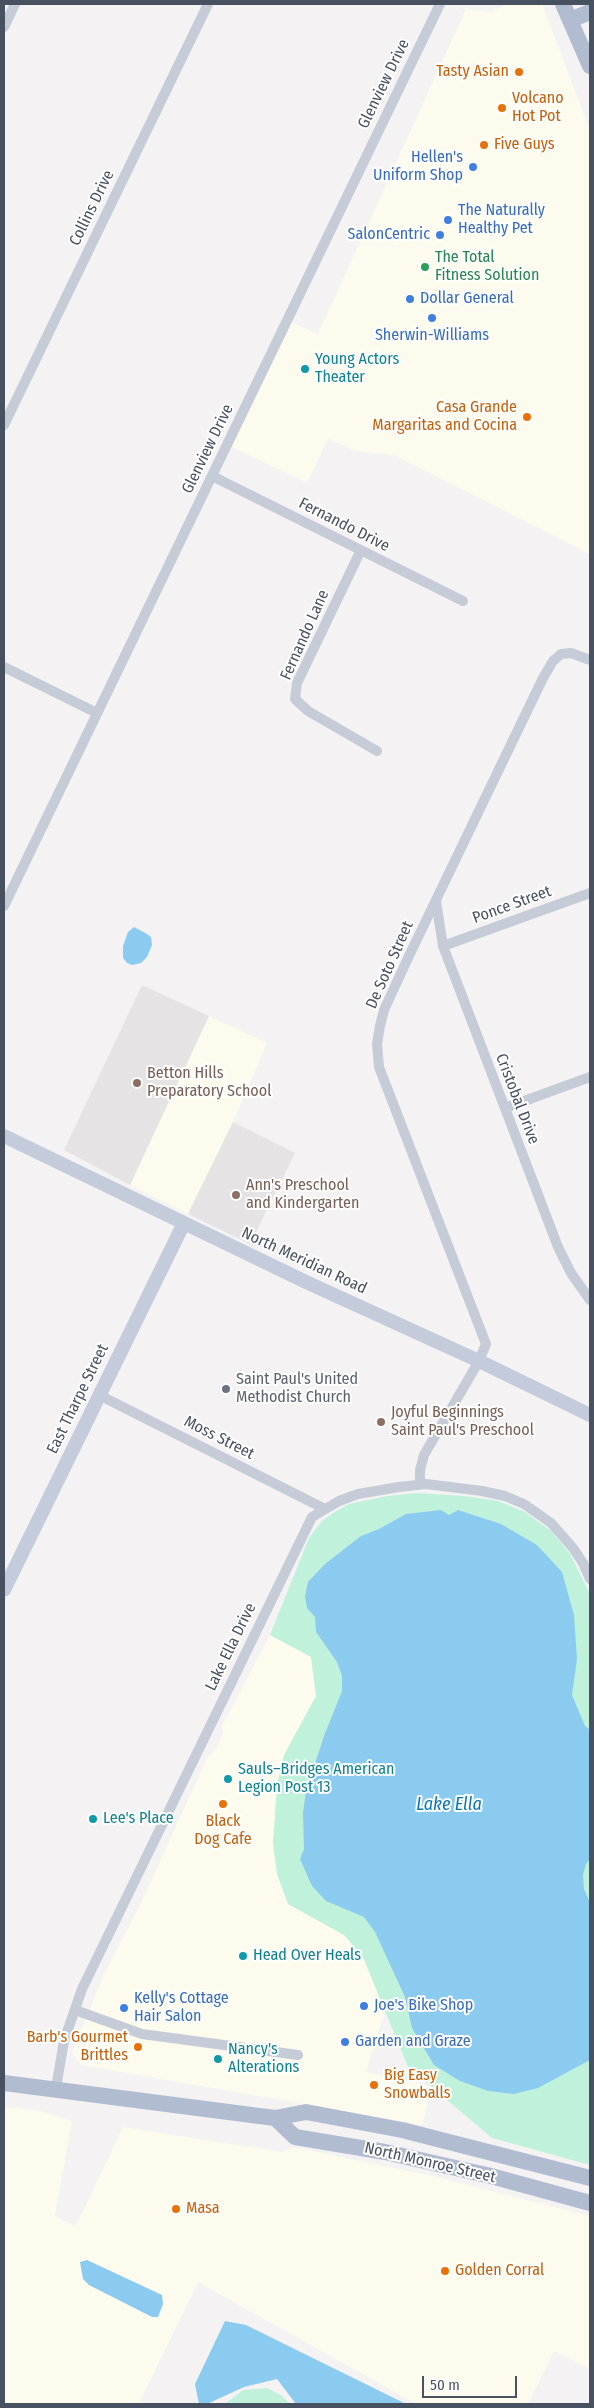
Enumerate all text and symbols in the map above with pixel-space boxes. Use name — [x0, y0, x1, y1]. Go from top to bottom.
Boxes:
street label: Glenview Drive — [354, 36, 414, 132]
place label: Tasty Asian — [436, 62, 509, 82]
marker: Tasty Asian — [513, 66, 525, 78]
place label: Volcano Hot Pot — [512, 89, 564, 127]
marker: Volcano Hot Pot — [496, 102, 508, 114]
place label: Five Guys — [494, 135, 555, 155]
marker: Five Guys — [478, 139, 490, 151]
place label: Hellen's Uniform Shop — [373, 148, 463, 186]
marker: Hellen's Uniform Shop — [467, 161, 479, 173]
street label: Collins Drive — [65, 167, 119, 249]
place label: The Naturally Healthy Pet — [458, 201, 545, 239]
marker: The Naturally Healthy Pet — [442, 214, 454, 226]
place label: SalonCentric — [348, 225, 430, 245]
marker: SalonCentric — [434, 229, 446, 241]
place label: The Total Fitness Solution — [435, 248, 539, 286]
marker: The Total Fitness Solution — [419, 261, 431, 273]
place label: Dollar General — [420, 289, 514, 309]
marker: Dollar General — [404, 293, 416, 305]
marker: Sherwin-Williams — [426, 312, 438, 324]
place label: Sherwin-Williams — [375, 326, 489, 346]
place label: Young Actors Theater — [315, 350, 399, 388]
marker: Young Actors Theater — [299, 363, 311, 375]
place label: Casa Grande Margaritas and Cocina — [372, 398, 517, 436]
street label: Glenview Drive — [178, 401, 238, 497]
marker: Casa Grande Margaritas and Cocina — [521, 411, 533, 423]
street label: Fernando Drive — [295, 494, 393, 556]
street label: Fernando Lane — [277, 587, 333, 683]
street label: Ponce Street — [470, 882, 554, 928]
street label: De Soto Street — [362, 918, 418, 1012]
street label: Cristobal Drive — [491, 1051, 543, 1147]
place label: Betton Hills Preparatory School — [147, 1064, 271, 1102]
marker: Betton Hills Preparatory School — [131, 1077, 143, 1089]
place label: Ann's Preschool and Kindergarten — [246, 1176, 359, 1214]
marker: Ann's Preschool and Kindergarten — [230, 1189, 242, 1201]
street label: North Meridian Road — [238, 1224, 370, 1298]
street label: East Tharpe Street — [43, 1341, 113, 1457]
place label: Saint Paul's United Methodist Church — [236, 1370, 358, 1408]
marker: Saint Paul's United Methodist Church — [220, 1383, 232, 1395]
place label: Joyful Beginnings Saint Paul's Preschool — [391, 1403, 534, 1441]
street label: Moss Street — [181, 1412, 257, 1464]
marker: Joyful Beginnings Saint Paul's Preschool — [375, 1416, 387, 1428]
street label: Lake Ella Drive — [202, 1600, 260, 1694]
place label: Sauls–Bridges American Legion Post 13 — [238, 1760, 395, 1798]
marker: Sauls–Bridges American Legion Post 13 — [222, 1773, 234, 1785]
water label: Lake Ella — [416, 1794, 482, 1816]
marker: Black Dog Cafe — [217, 1798, 229, 1810]
place label: Lee's Place — [103, 1809, 174, 1829]
place label: Black Dog Cafe — [194, 1812, 252, 1850]
marker: Lee's Place — [87, 1813, 99, 1825]
place label: Head Over Heals — [253, 1946, 361, 1966]
marker: Head Over Heals — [237, 1950, 249, 1962]
place label: Kelly's Cottage Hair Salon — [134, 1989, 229, 2027]
place label: Joe's Bike Shop — [374, 1996, 473, 2016]
marker: Joe's Bike Shop — [358, 2000, 370, 2012]
marker: Kelly's Cottage Hair Salon — [118, 2002, 130, 2014]
place label: Barb's Gourmet Brittles — [27, 2028, 128, 2066]
place label: Garden and Graze — [355, 2032, 471, 2052]
marker: Garden and Graze — [339, 2036, 351, 2048]
place label: Nancy's Alterations — [228, 2040, 299, 2078]
marker: Barb's Gourmet Brittles — [132, 2041, 144, 2053]
marker: Nancy's Alterations — [212, 2053, 224, 2065]
place label: Big Easy Snowballs — [384, 2066, 451, 2104]
marker: Big Easy Snowballs — [368, 2079, 380, 2091]
street label: North Monroe Street — [363, 2139, 497, 2187]
place label: Masa — [186, 2199, 220, 2219]
marker: Masa — [170, 2203, 182, 2215]
place label: Golden Corral — [455, 2261, 544, 2281]
marker: Golden Corral — [439, 2265, 451, 2277]
scale bar — [424, 2366, 519, 2398]
text: 50 m — [430, 2376, 460, 2394]

